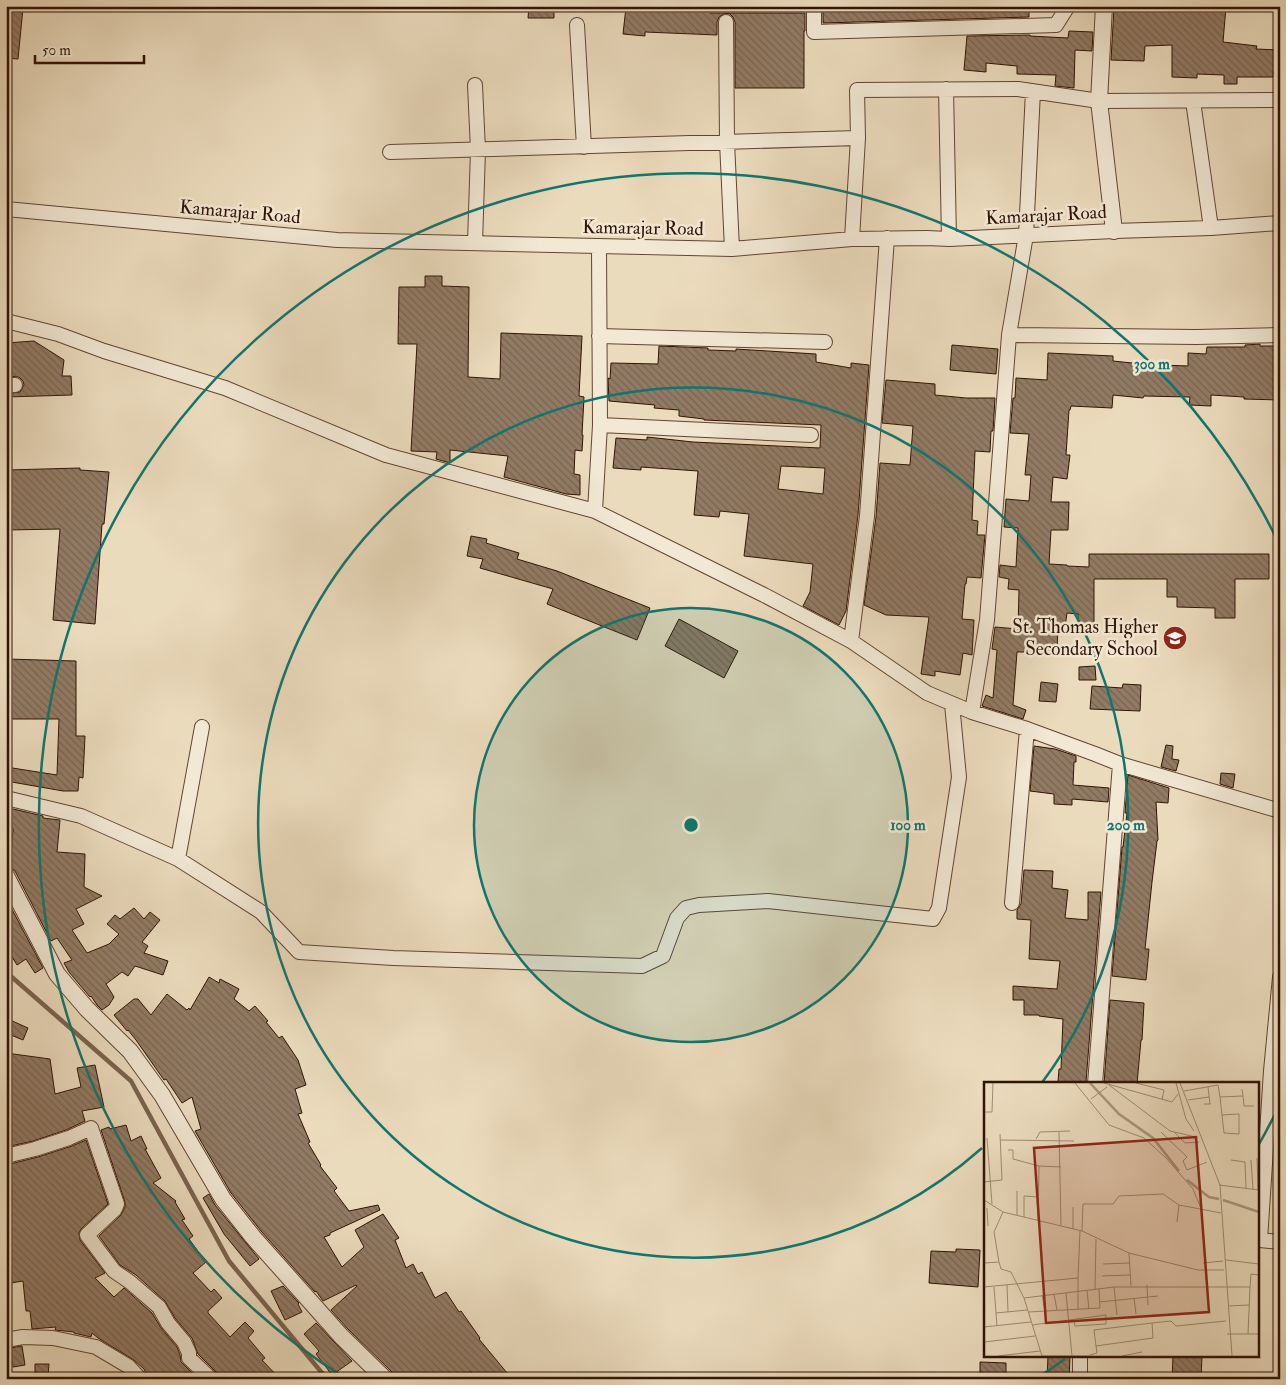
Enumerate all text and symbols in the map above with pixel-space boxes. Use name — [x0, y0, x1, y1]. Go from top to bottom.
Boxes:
scale bar — [35, 32, 144, 64]
text: 50 m — [42, 41, 71, 60]
street label: Kamarajar Road — [178, 195, 302, 229]
street label: Kamarajar Road — [985, 200, 1108, 230]
street label: Kamarajar Road — [582, 215, 705, 241]
text: 300 m — [1134, 355, 1170, 374]
place label: St. Thomas Higher Secondary School — [1012, 615, 1158, 661]
school or university icon: St. Thomas Higher Secondary School — [1162, 625, 1188, 651]
centre of rings — [682, 816, 700, 834]
text: 100 m — [890, 816, 926, 835]
text: 200 m — [1107, 816, 1145, 835]
inset map — [984, 1082, 1258, 1358]

